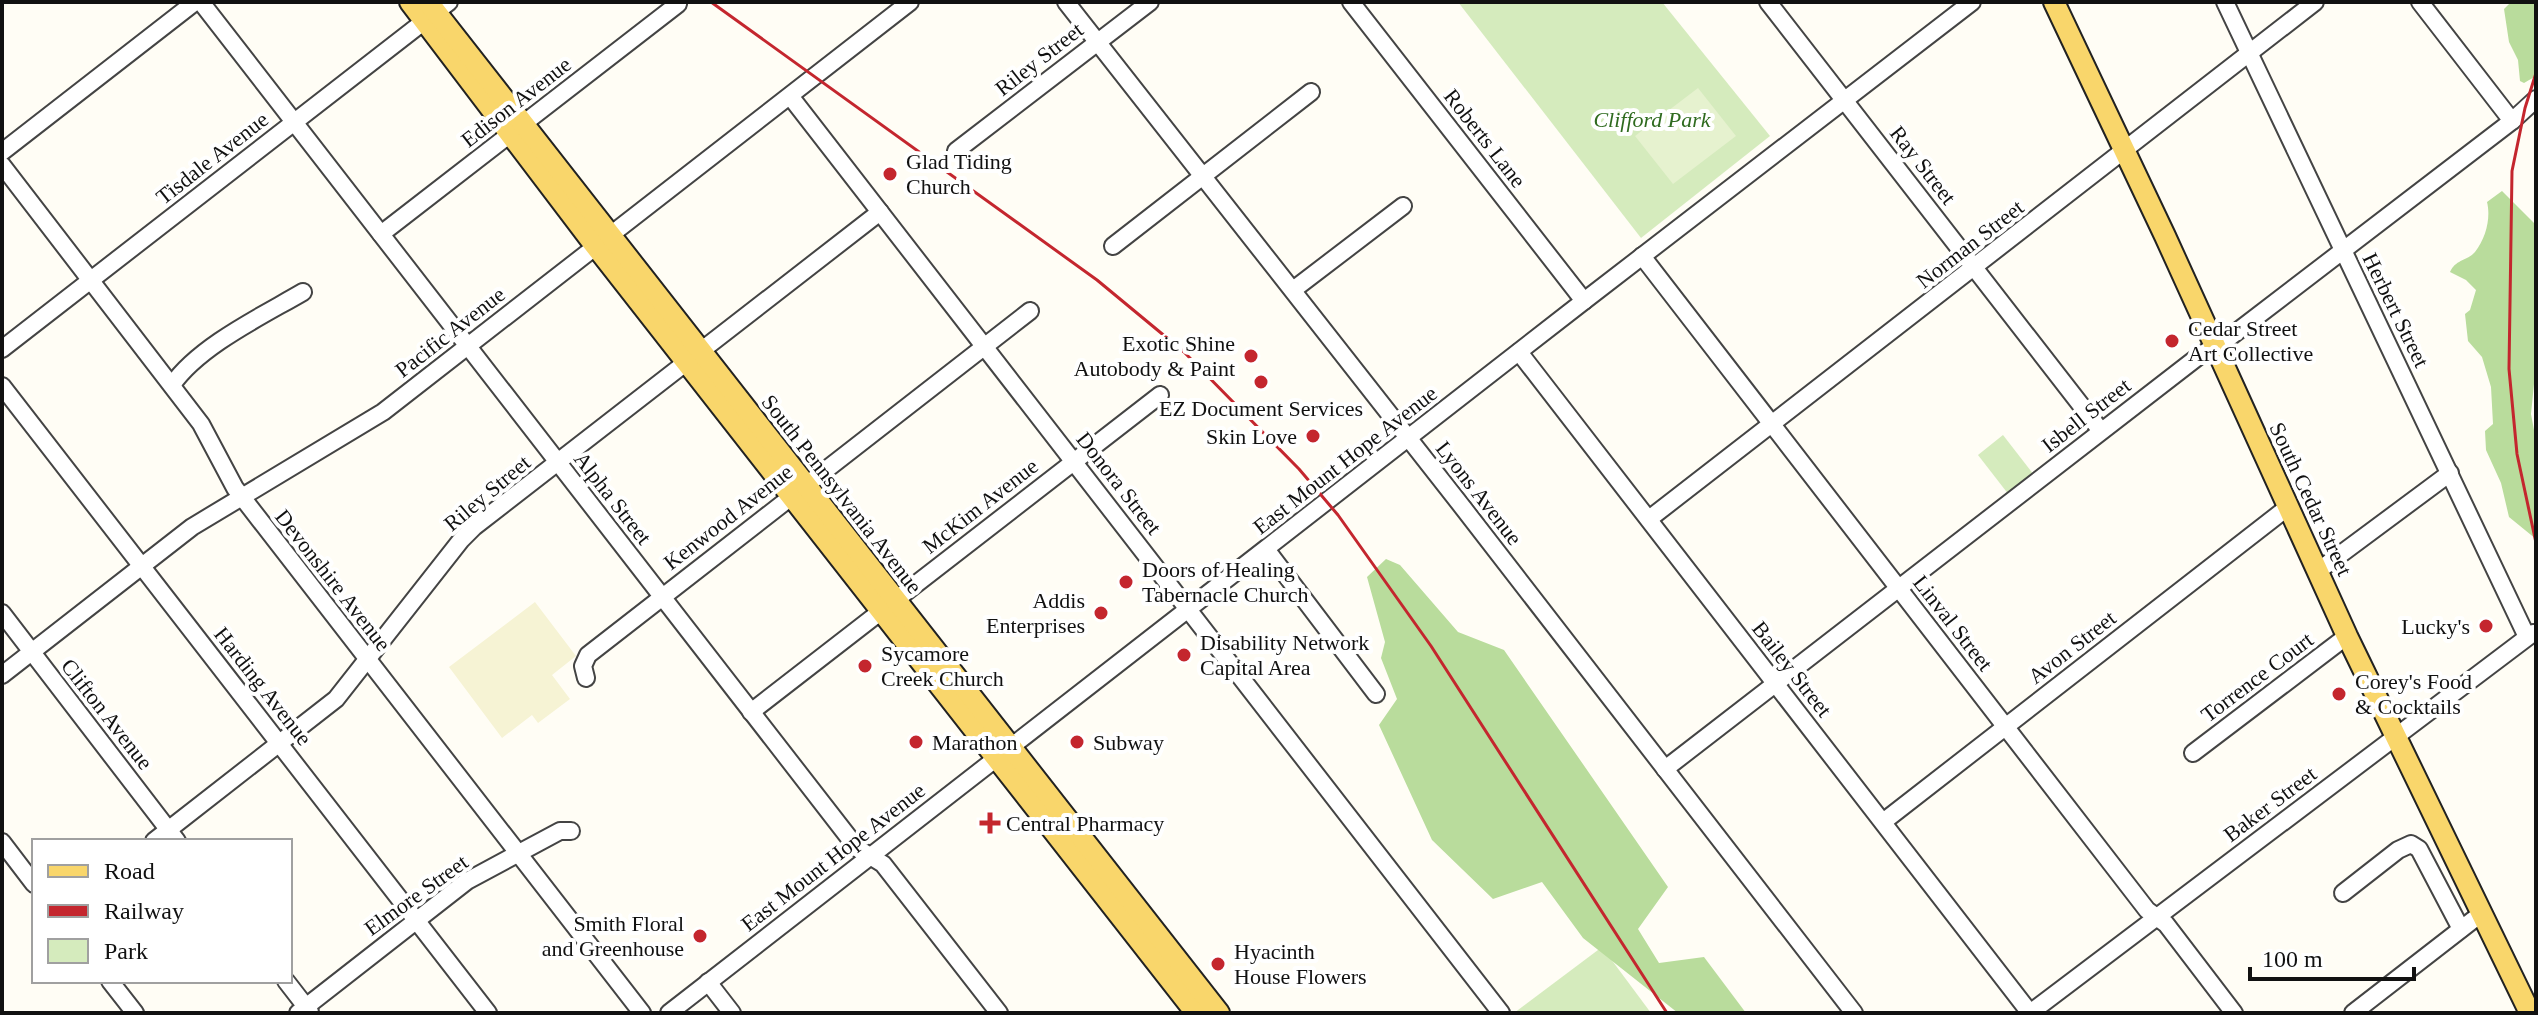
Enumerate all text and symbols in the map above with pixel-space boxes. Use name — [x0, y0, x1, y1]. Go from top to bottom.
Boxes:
street label: Riley Street — [990, 17, 1088, 101]
street label: Edison Avenue — [456, 51, 576, 153]
street label: Roberts Lane — [1439, 84, 1531, 192]
street label: Tisdale Avenue — [151, 107, 273, 209]
park label: Clifford Park — [1593, 107, 1712, 132]
street label: Ray Street — [1885, 121, 1961, 209]
place label: Glad Tiding Church — [906, 149, 1012, 199]
marker: Glad Tiding Church — [881, 165, 899, 183]
street label: Norman Street — [1912, 194, 2028, 294]
street label: Herbert Street — [2358, 249, 2434, 371]
street label: Pacific Avenue — [390, 281, 510, 383]
place label: Cedar Street Art Collective — [2188, 316, 2313, 366]
place label: Exotic Shine Autobody & Paint — [1074, 331, 1235, 381]
marker: Cedar Street Art Collective — [2163, 332, 2181, 350]
marker: Exotic Shine Autobody & Paint — [1242, 347, 1260, 365]
marker: EZ Document Services — [1252, 373, 1270, 391]
street label: Isbell Street — [2037, 373, 2135, 457]
street label: East Mount Hope Avenue — [1248, 380, 1442, 540]
street label: South Pennsylvania Avenue — [757, 390, 927, 598]
place label: EZ Document Services — [1159, 396, 1363, 421]
street label: South Cedar Street — [2265, 418, 2357, 580]
place label: Skin Love — [1206, 424, 1297, 449]
street label: Donora Street — [1071, 427, 1167, 539]
marker: Skin Love — [1304, 427, 1322, 445]
street label: Lyons Avenue — [1431, 436, 1527, 550]
street label: Alpha Street — [569, 447, 657, 549]
street label: Riley Street — [439, 450, 535, 536]
street label: McKim Avenue — [917, 453, 1043, 559]
street label: Kenwood Avenue — [659, 459, 797, 575]
street label: Devonshire Avenue — [270, 504, 396, 656]
place label: Doors of Healing Tabernacle Church — [1142, 557, 1308, 607]
street label: Linval Street — [1908, 570, 1998, 676]
marker: Doors of Healing Tabernacle Church — [1117, 573, 1135, 591]
place label: Addis Enterprises — [986, 588, 1085, 638]
marker: Addis Enterprises — [1092, 604, 1110, 622]
street label: Avon Street — [2023, 605, 2121, 689]
place label: Lucky's — [2401, 614, 2470, 639]
street label: Bailey Street — [1747, 616, 1837, 722]
marker: Lucky's — [2477, 617, 2495, 635]
street label: Harding Avenue — [209, 622, 317, 750]
street label: Torrence Court — [2196, 627, 2318, 727]
place label: Disability Network Capital Area — [1200, 630, 1369, 680]
place label: Sycamore Creek Church — [881, 641, 1004, 691]
marker: Disability Network Capital Area — [1175, 646, 1193, 664]
street label: Clifton Avenue — [56, 654, 158, 774]
marker: Sycamore Creek Church — [856, 657, 874, 675]
place label: Corey's Food & Cocktails — [2355, 669, 2472, 719]
marker: Corey's Food & Cocktails — [2330, 685, 2348, 703]
place label: Marathon — [932, 730, 1018, 755]
place label: Subway — [1093, 730, 1164, 755]
marker: Marathon — [907, 733, 925, 751]
marker: Subway — [1068, 733, 1086, 751]
street label: Baker Street — [2219, 761, 2321, 847]
street label: East Mount Hope Avenue — [736, 777, 930, 937]
place label: Central Pharmacy — [1006, 811, 1164, 836]
marker: Central Pharmacy — [981, 814, 999, 832]
legend — [32, 839, 292, 983]
street label: Elmore Street — [359, 849, 473, 941]
text: Road — [104, 858, 155, 884]
text: Railway — [104, 898, 184, 924]
place label: Smith Floral and Greenhouse — [542, 911, 684, 961]
marker: Smith Floral and Greenhouse — [691, 927, 709, 945]
scale bar — [2250, 931, 2414, 981]
text: Park — [104, 938, 148, 964]
place label: Hyacinth House Flowers — [1234, 939, 1367, 989]
text: 100 m — [2262, 946, 2323, 972]
marker: Hyacinth House Flowers — [1209, 955, 1227, 973]

